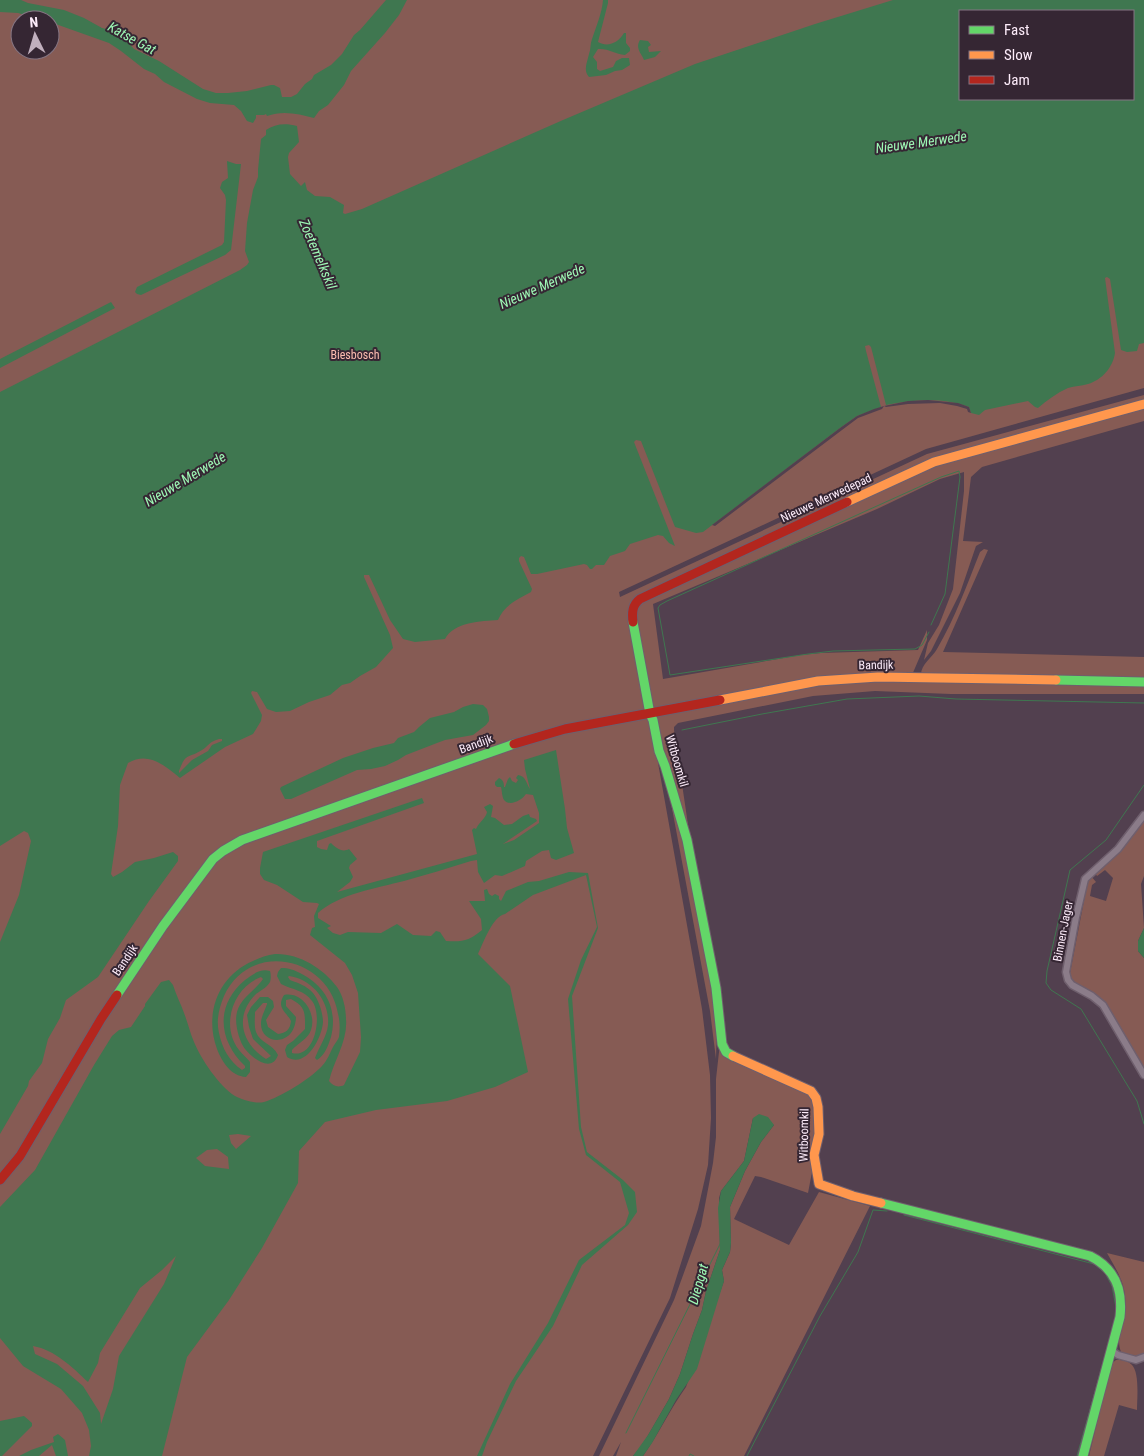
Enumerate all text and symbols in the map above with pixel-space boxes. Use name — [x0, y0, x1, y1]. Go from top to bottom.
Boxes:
north arrow — [10, 10, 60, 60]
legend — [959, 10, 1134, 100]
text: N — [29, 14, 39, 30]
water label: Katse Gat — [105, 18, 160, 58]
text: Fast — [1004, 21, 1029, 39]
text: Slow — [1004, 46, 1033, 64]
text: Jam — [1004, 71, 1030, 89]
water label: Nieuwe Merwede — [874, 128, 968, 156]
water label: Zoetemelkskil — [296, 215, 340, 292]
water label: Nieuwe Merwede — [497, 260, 587, 312]
park label: Biesbosch — [330, 348, 380, 362]
water label: Nieuwe Merwede — [141, 448, 229, 510]
street label: Nieuwe Merwedepad — [778, 471, 874, 525]
street label: Bandijk — [858, 658, 894, 672]
street label: Bandijk — [457, 731, 495, 757]
street label: Witboomkil — [663, 733, 691, 789]
street label: Binnen-Jager — [1050, 899, 1076, 963]
street label: Bandijk — [109, 941, 141, 978]
street label: Witboomkil — [797, 1108, 811, 1162]
water label: Diepgat — [685, 1261, 712, 1306]

